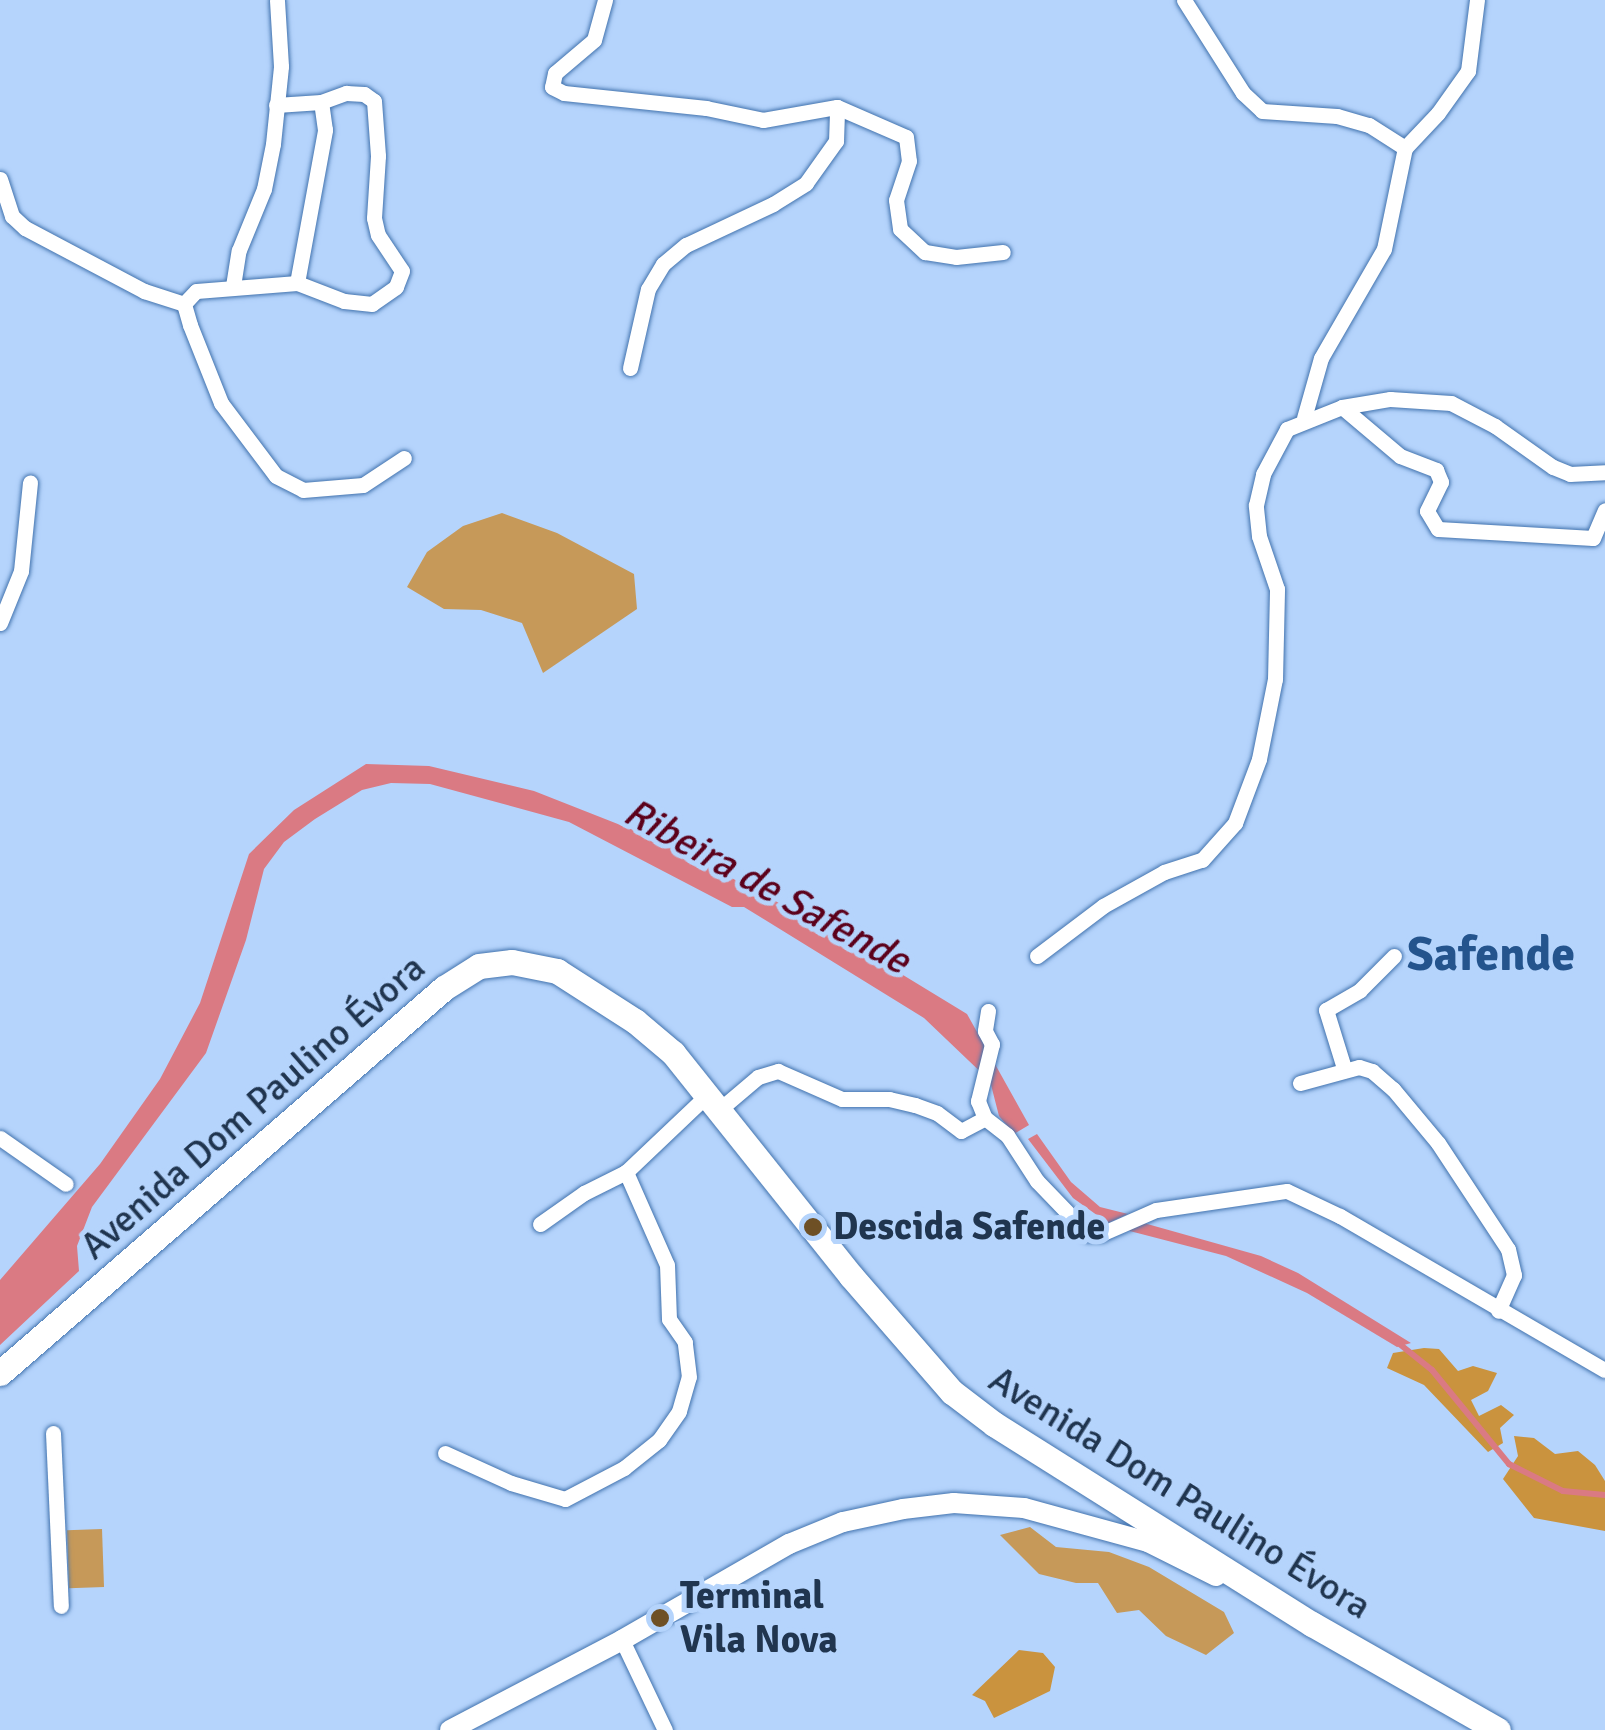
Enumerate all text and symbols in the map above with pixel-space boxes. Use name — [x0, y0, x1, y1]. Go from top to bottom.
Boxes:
water label: Ribeira de Safende — [616, 788, 918, 984]
district label: Safende — [1407, 926, 1575, 984]
street label: Avenida Dom Paulino Évora — [71, 945, 435, 1269]
place label: Descida Safende — [833, 1204, 1105, 1250]
marker: Descida Safende — [802, 1216, 824, 1238]
street label: Avenida Dom Paulino Évora — [981, 1357, 1379, 1629]
place label: Terminal Vila Nova — [680, 1573, 838, 1662]
marker: Terminal Vila Nova — [649, 1607, 671, 1629]

